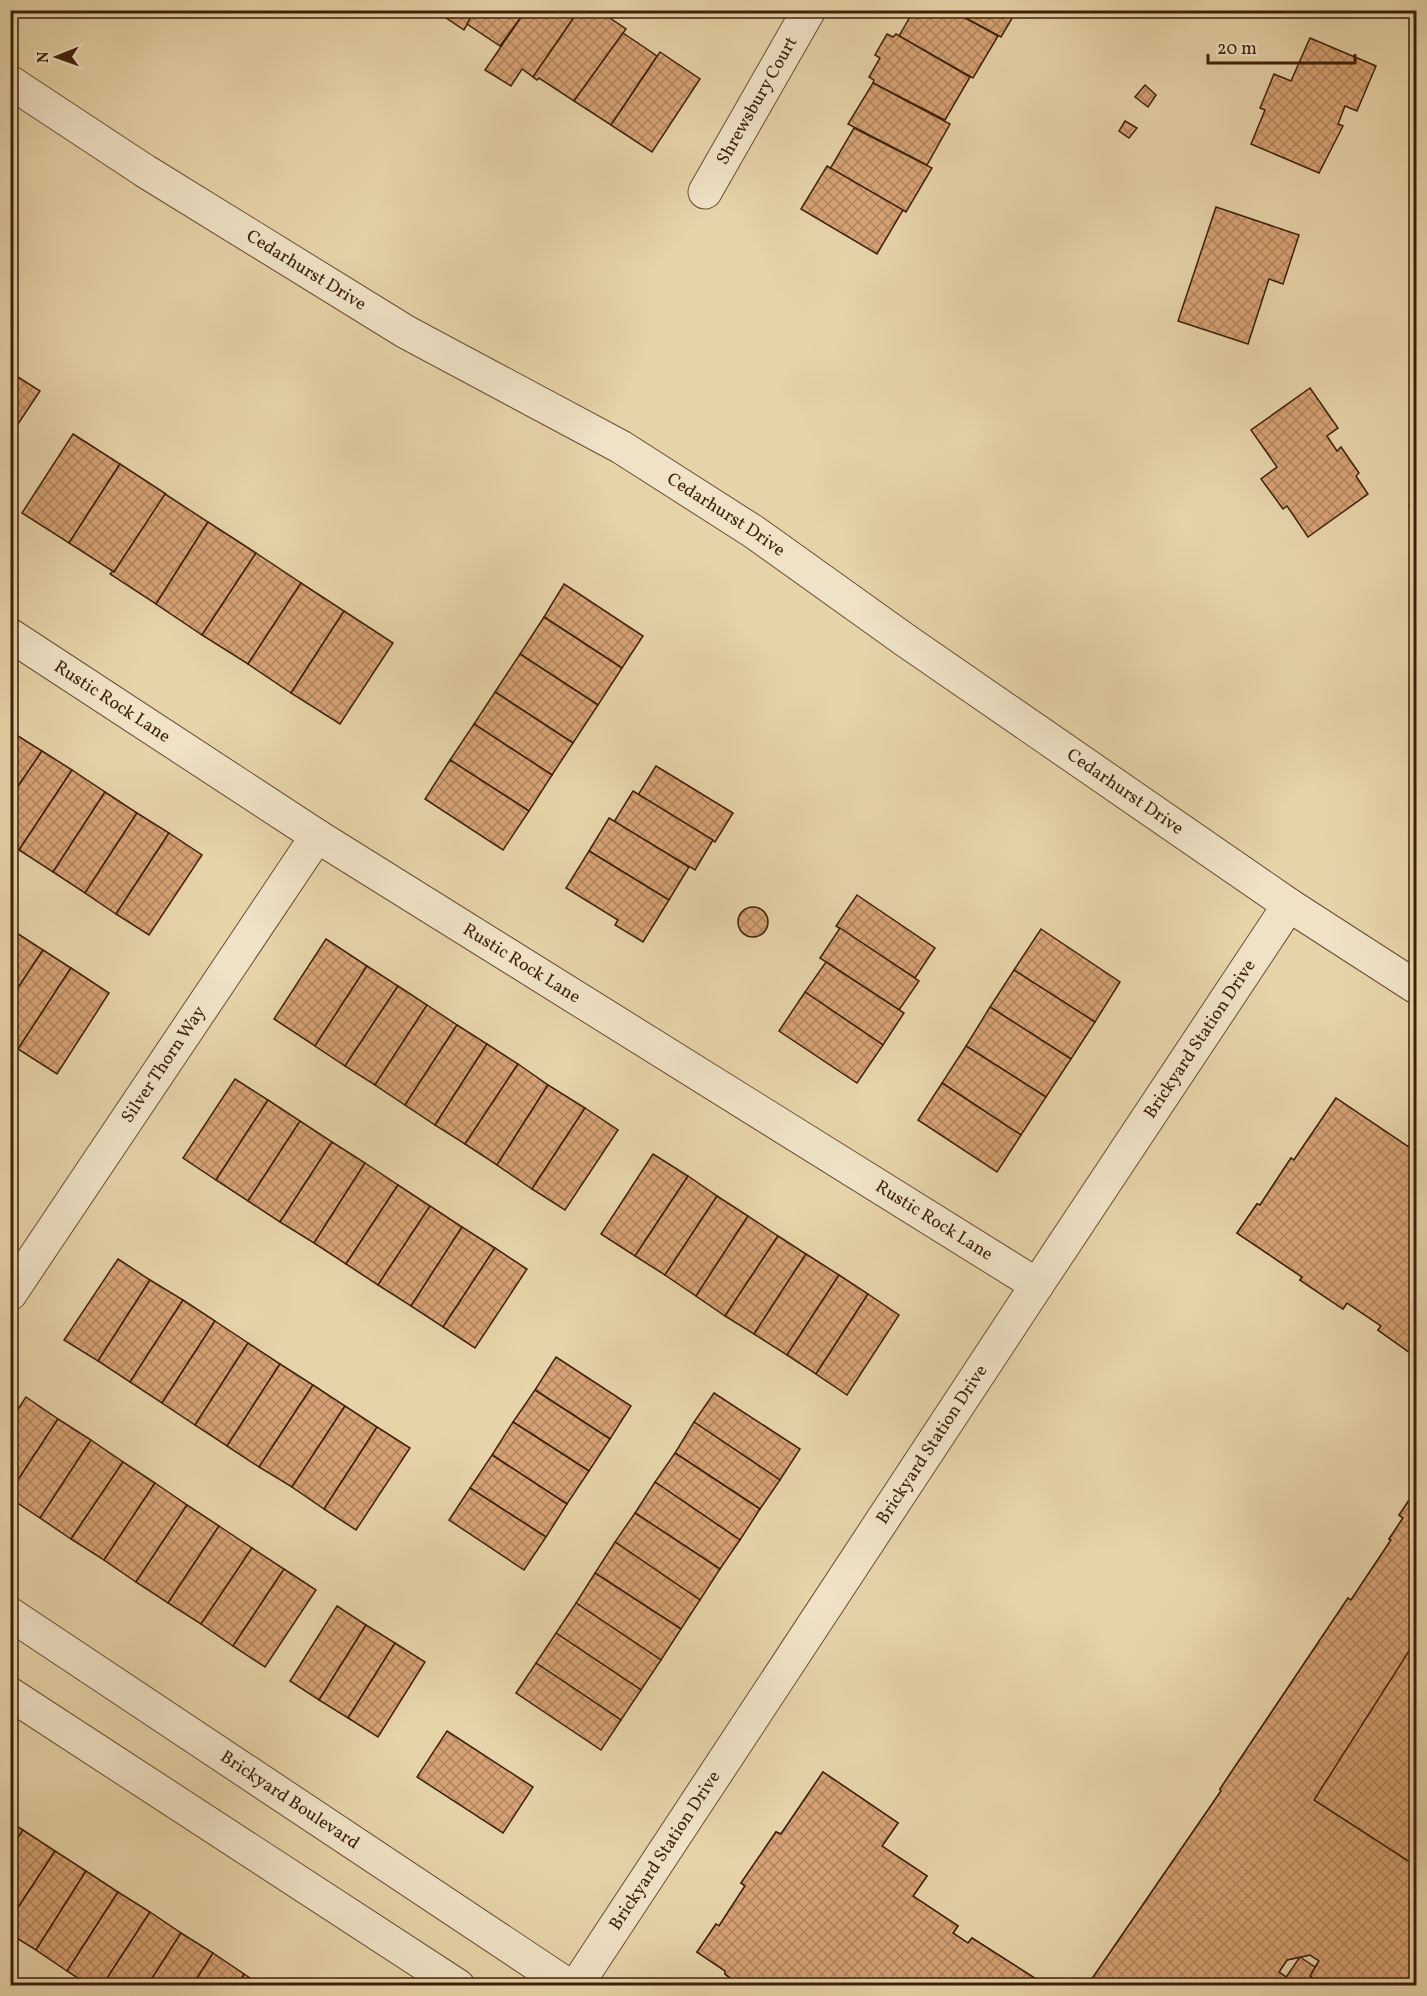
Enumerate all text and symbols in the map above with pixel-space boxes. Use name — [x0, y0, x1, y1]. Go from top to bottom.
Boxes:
north arrow — [27, 27, 87, 87]
scale bar — [1208, 27, 1355, 65]
street label: Shrewsbury Court — [711, 32, 804, 170]
text: 20 m — [1217, 37, 1257, 62]
text: N — [33, 51, 55, 63]
street label: Cedarhurst Drive — [241, 224, 371, 317]
street label: Cedarhurst Drive — [662, 467, 790, 563]
street label: Rustic Rock Lane — [49, 655, 175, 749]
street label: Cedarhurst Drive — [1062, 743, 1189, 841]
street label: Rustic Rock Lane — [458, 917, 585, 1010]
street label: Brickyard Station Drive — [1138, 955, 1262, 1124]
street label: Silver Thorn Way — [115, 1001, 212, 1128]
street label: Rustic Rock Lane — [870, 1175, 998, 1267]
street label: Brickyard Station Drive — [870, 1360, 994, 1529]
street label: Brickyard Boulevard — [215, 1745, 364, 1856]
street label: Brickyard Station Drive — [603, 1766, 727, 1935]

